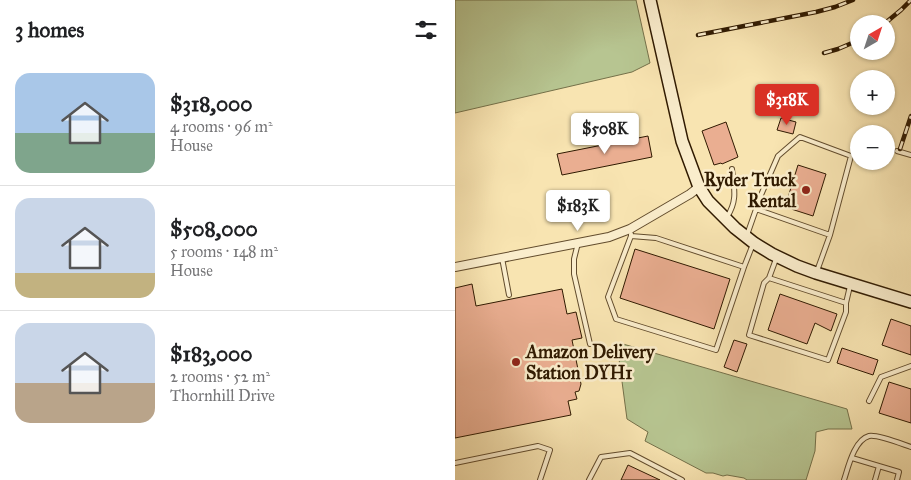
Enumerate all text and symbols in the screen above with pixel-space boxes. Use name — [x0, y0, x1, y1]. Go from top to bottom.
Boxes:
north arrow — [850, 15, 895, 60]
map controls — [850, 15, 895, 170]
icon: filters — [412, 16, 440, 44]
text: 3 homes — [15, 17, 84, 43]
button: + — [850, 70, 895, 115]
pin: $318K — [752, 84, 822, 126]
text: $318K — [766, 90, 808, 109]
text: $318,000 — [170, 91, 253, 117]
icon: home — [55, 93, 115, 153]
pin: $508K — [570, 112, 640, 155]
text: 4 rooms · 96 m² — [170, 117, 273, 136]
text: $508K — [582, 119, 628, 138]
button: − — [850, 125, 895, 170]
text: House — [170, 136, 213, 155]
place label: Ryder Truck Rental — [704, 169, 797, 212]
marker: Ryder Truck Rental — [800, 184, 812, 196]
pin: $183K — [543, 190, 613, 232]
text: $183K — [557, 196, 599, 215]
text: $508,000 — [170, 216, 258, 242]
icon: home — [55, 218, 115, 278]
text: 5 rooms · 148 m² — [170, 242, 278, 261]
text: House — [170, 261, 213, 280]
text: $183,000 — [170, 341, 253, 367]
place label: Amazon Delivery Station DYH1 — [525, 341, 656, 384]
icon: home — [55, 343, 115, 403]
marker: Amazon Delivery Station DYH1 — [510, 356, 522, 368]
text: 2 rooms · 52 m² — [170, 367, 270, 386]
text: Thornhill Drive — [170, 386, 275, 405]

